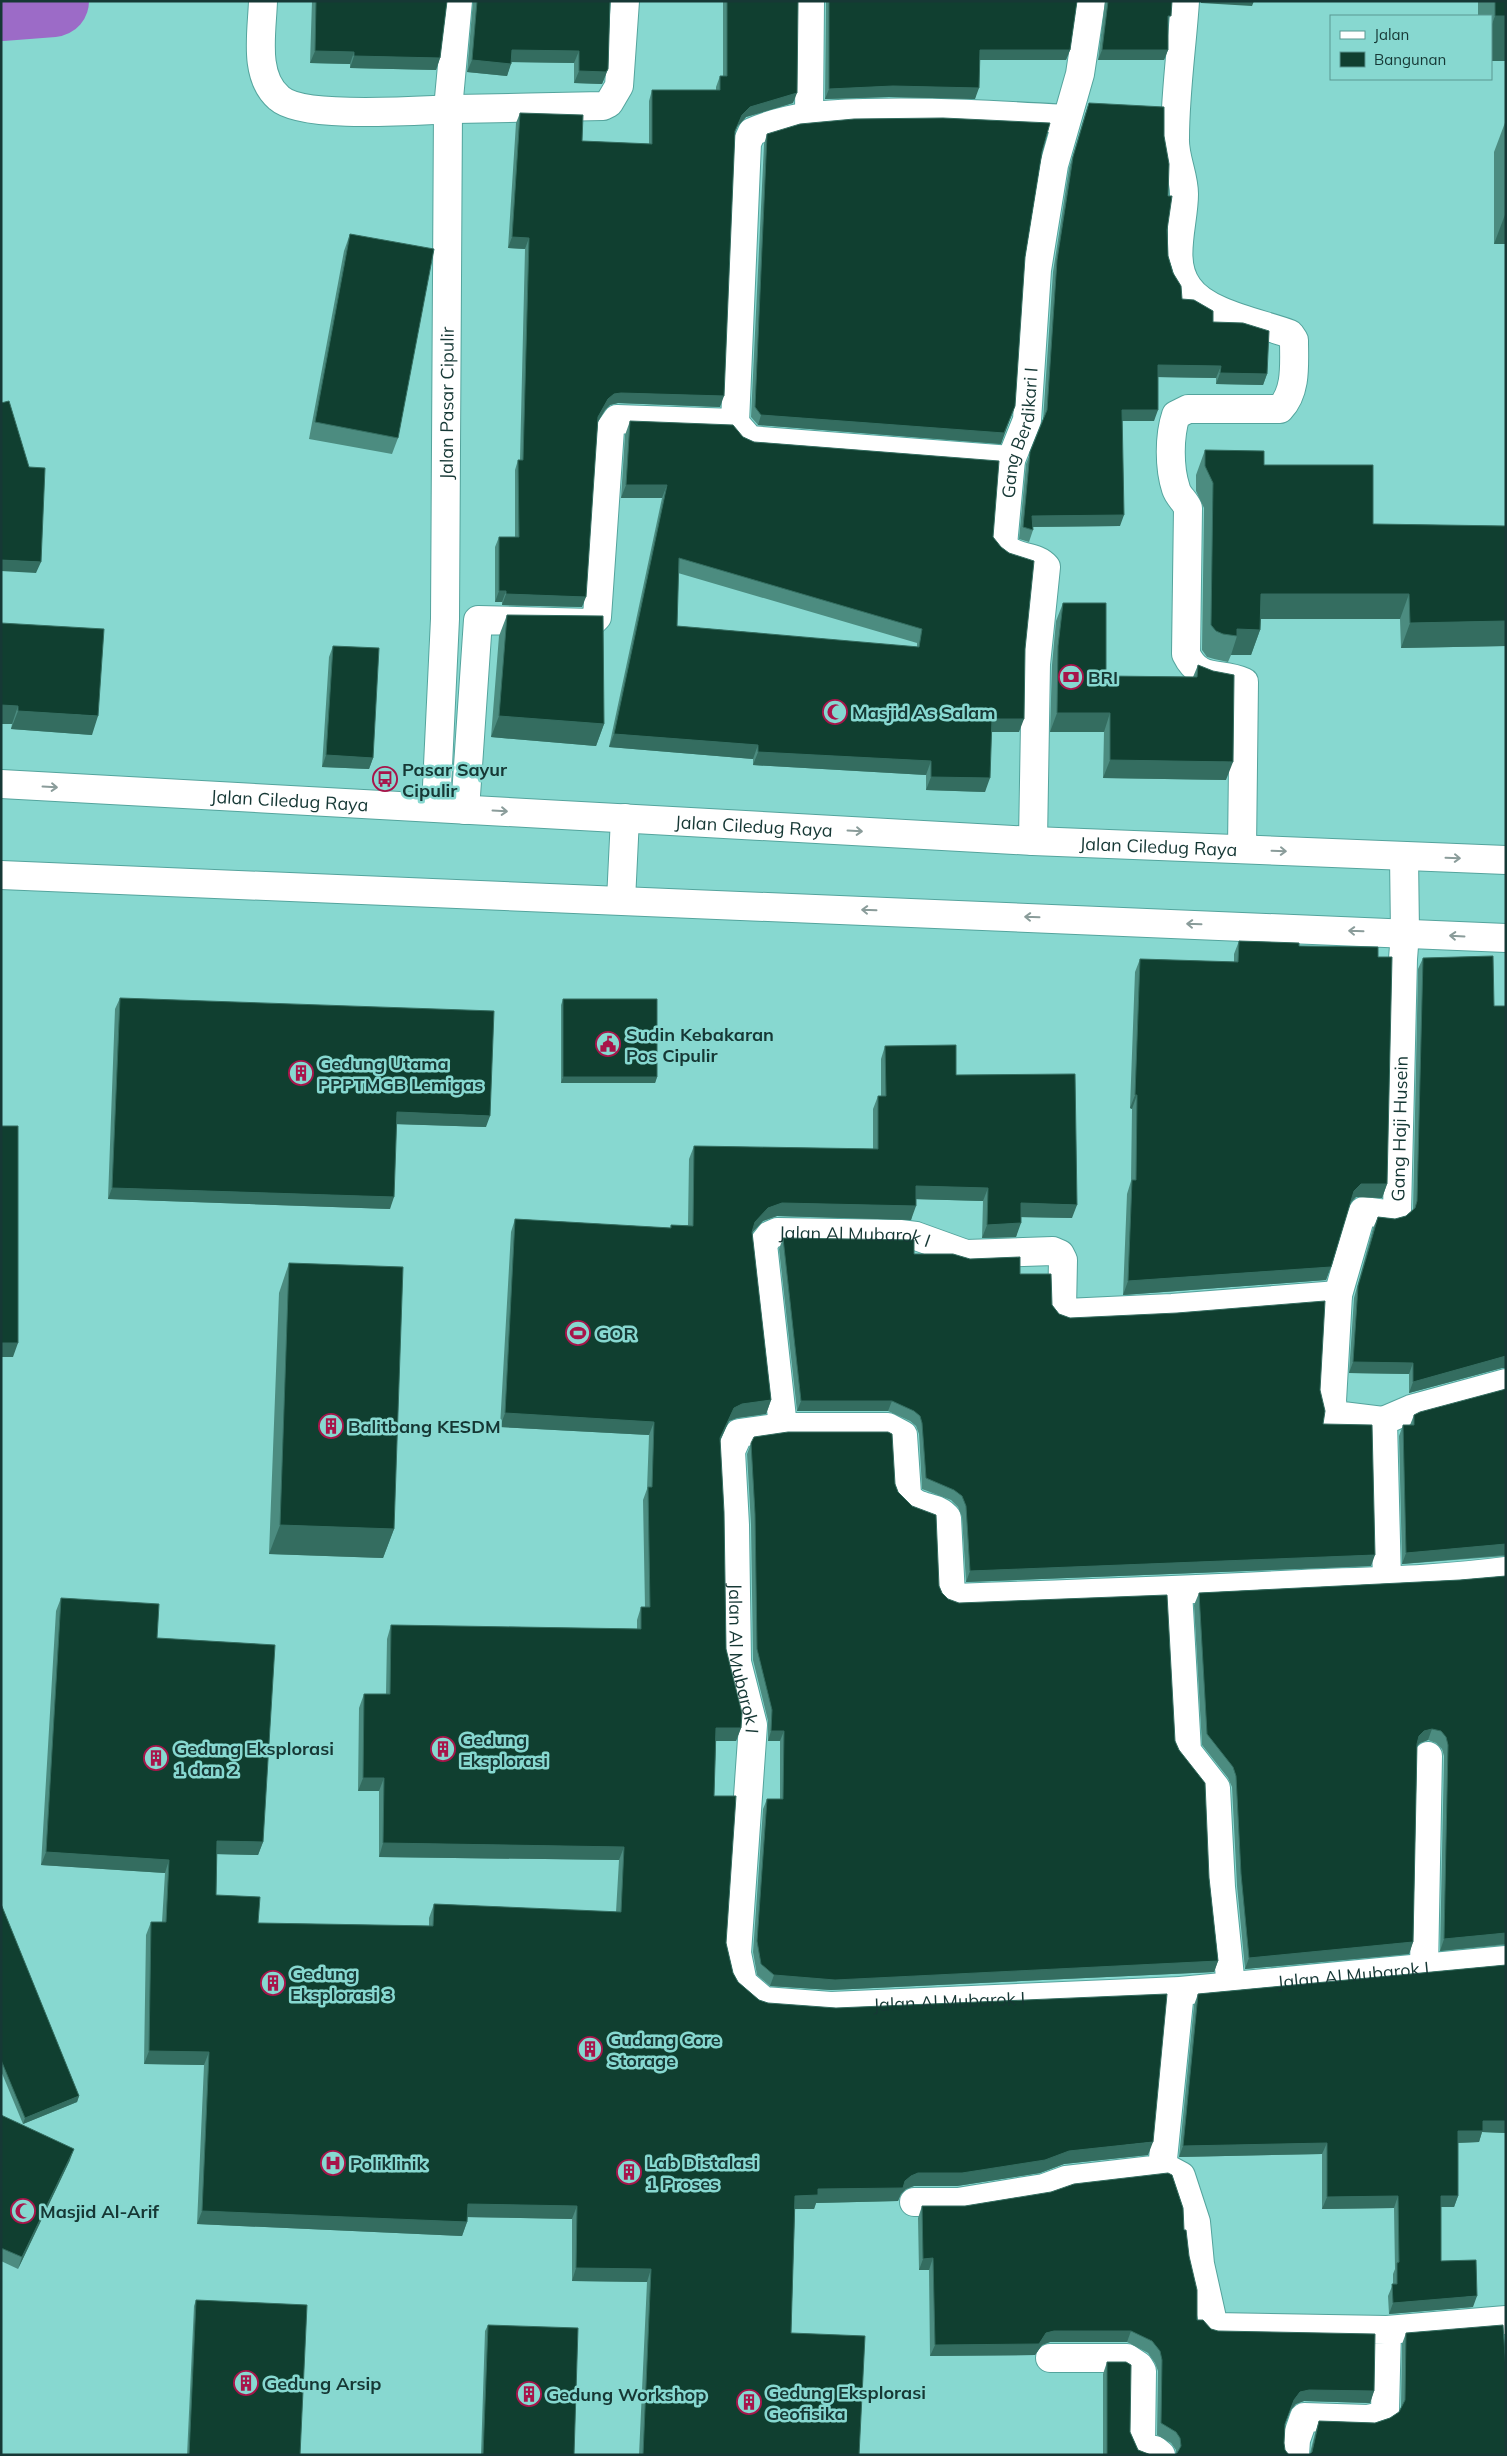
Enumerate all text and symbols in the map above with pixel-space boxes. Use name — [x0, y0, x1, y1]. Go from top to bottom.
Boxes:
legend — [1330, 15, 1492, 80]
text: Jalan — [1374, 25, 1409, 44]
text: Bangunan — [1374, 50, 1446, 69]
street label: Jalan Pasar Cipulir — [434, 326, 458, 480]
street label: Gang Berdikari I — [996, 367, 1042, 499]
bank icon: BRI — [1058, 664, 1084, 690]
place label: BRI — [1088, 666, 1118, 689]
mosque icon: Masjid As Salam — [822, 699, 848, 725]
place label: Masjid As Salam — [852, 701, 995, 724]
place label: Pasar Sayur Cipulir — [402, 758, 508, 802]
bus stop icon: Pasar Sayur Cipulir — [372, 766, 398, 792]
one-way arrow — [42, 782, 58, 791]
street label: Jalan Ciledug Raya — [210, 784, 369, 816]
one-way arrow — [492, 807, 508, 816]
street label: Jalan Ciledug Raya — [674, 810, 833, 841]
one-way arrow — [847, 826, 863, 835]
street label: Jalan Ciledug Raya — [1079, 831, 1238, 861]
one-way arrow — [1271, 846, 1287, 855]
one-way arrow — [1444, 853, 1460, 863]
one-way arrow — [862, 906, 878, 915]
one-way arrow — [1024, 912, 1040, 922]
one-way arrow — [1186, 919, 1202, 929]
one-way arrow — [1349, 926, 1365, 935]
one-way arrow — [1449, 931, 1465, 940]
place label: Sudin Kebakaran Pos Cipulir — [626, 1023, 774, 1067]
public building icon: Sudin Kebakaran Pos Cipulir — [595, 1031, 621, 1057]
place label: Gedung Utama PPPTMGB Lemigas — [318, 1052, 483, 1096]
street label: Gang Haji Husein — [1386, 1056, 1412, 1202]
building icon: Gedung Utama PPPTMGB Lemigas — [288, 1060, 314, 1086]
street label: Jalan Al Mubarok I — [779, 1221, 934, 1252]
sports icon: GOR — [565, 1320, 591, 1346]
place label: GOR — [596, 1322, 636, 1345]
building icon: Balitbang KESDM — [318, 1413, 344, 1439]
place label: Balitbang KESDM — [348, 1415, 501, 1438]
street label: Jalan Al Mubarok I — [724, 1583, 765, 1734]
place label: Gedung Eksplorasi — [460, 1728, 548, 1772]
building icon: Gedung Eksplorasi — [430, 1736, 456, 1762]
place label: Gedung Eksplorasi 1 dan 2 — [174, 1737, 334, 1781]
building icon: Gedung Eksplorasi 1 dan 2 — [143, 1745, 169, 1771]
street label: Jalan Al Mubarok I — [1276, 1956, 1430, 1993]
place label: Gedung Eksplorasi 3 — [290, 1962, 394, 2006]
building icon: Gedung Eksplorasi 3 — [260, 1970, 286, 1996]
street label: Jalan Al Mubarok I — [873, 1986, 1026, 2016]
place label: Gudang Core Storage — [608, 2028, 721, 2072]
building icon: Gudang Core Storage — [577, 2036, 603, 2062]
hospital icon: Poliklinik — [320, 2150, 346, 2176]
place label: Lab Distalasi 1 Proses — [646, 2151, 758, 2195]
place label: Poliklinik — [350, 2152, 427, 2175]
building icon: Lab Distalasi 1 Proses — [616, 2159, 642, 2185]
mosque icon: Masjid Al-Arif — [10, 2198, 36, 2224]
place label: Masjid Al-Arif — [40, 2200, 159, 2223]
building icon: Gedung Arsip — [233, 2370, 259, 2396]
place label: Gedung Arsip — [264, 2372, 381, 2395]
building icon: Gedung Workshop — [516, 2381, 542, 2407]
place label: Gedung Eksplorasi Geofisika — [766, 2381, 926, 2425]
place label: Gedung Workshop — [546, 2383, 706, 2406]
building icon: Gedung Eksplorasi Geofisika — [736, 2389, 762, 2415]

